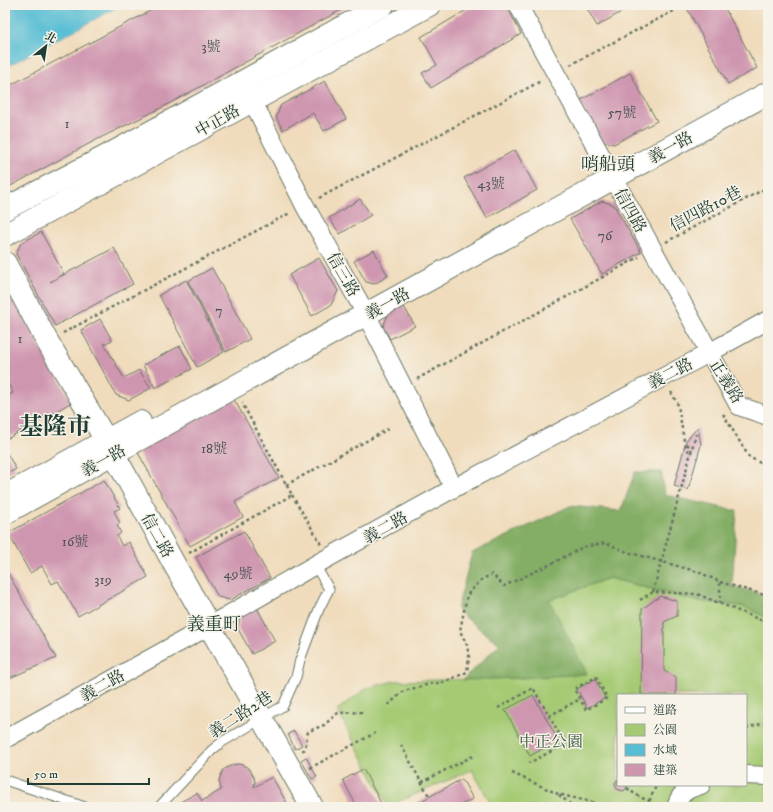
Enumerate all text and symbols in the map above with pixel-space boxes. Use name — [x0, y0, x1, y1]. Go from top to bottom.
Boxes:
north arrow — [26, 26, 66, 66]
text: 北 — [42, 29, 59, 47]
house number: 3號 — [201, 38, 221, 56]
street label: 中正路 — [192, 100, 243, 141]
house number: 57號 — [608, 104, 636, 122]
house number: 1 — [64, 115, 70, 133]
street label: 義一路 — [645, 127, 696, 168]
district label: 哨船頭 — [581, 154, 635, 176]
house number: 43號 — [477, 175, 505, 193]
street label: 信四路10巷 — [666, 182, 745, 236]
street label: 信四路 — [610, 185, 651, 236]
house number: 76 — [598, 227, 613, 245]
street label: 信三路 — [322, 249, 364, 300]
street label: 義一路 — [362, 283, 413, 324]
house number: 7 — [215, 302, 223, 320]
house number: 1 — [17, 330, 23, 348]
street label: 義二路 — [645, 354, 696, 394]
street label: 正義路 — [705, 356, 747, 407]
district label: 基隆市 — [19, 412, 91, 442]
street label: 義一路 — [78, 440, 129, 481]
house number: 18號 — [201, 440, 227, 458]
street label: 義二路 — [360, 507, 411, 548]
street label: 信二路 — [137, 510, 178, 561]
house number: 16號 — [62, 533, 88, 551]
house number: 49號 — [223, 565, 253, 583]
house number: 319 — [94, 571, 112, 589]
district label: 義重町 — [187, 614, 241, 636]
street label: 義二路 — [77, 665, 128, 706]
street label: 義二路2巷 — [205, 687, 276, 743]
legend — [617, 694, 747, 786]
text: 道路 — [653, 703, 677, 718]
text: 公園 — [653, 723, 677, 738]
park label: 中正公園 — [519, 732, 583, 752]
text: 水域 — [653, 743, 677, 758]
scale bar — [28, 760, 149, 786]
text: 建築 — [653, 763, 677, 778]
text: 50 m — [34, 767, 58, 782]

